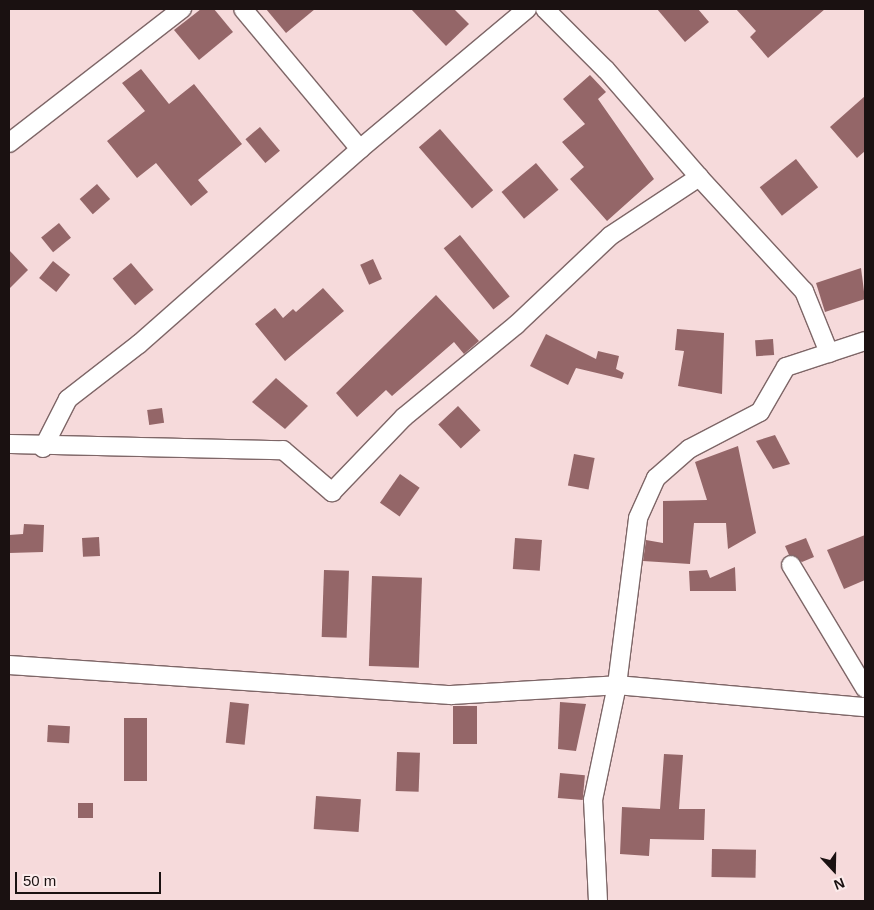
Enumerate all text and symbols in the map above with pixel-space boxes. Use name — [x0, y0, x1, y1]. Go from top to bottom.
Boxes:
north arrow — [809, 845, 859, 895]
scale bar — [18, 862, 164, 894]
text: 50 m — [23, 872, 56, 889]
text: N — [832, 875, 847, 893]

